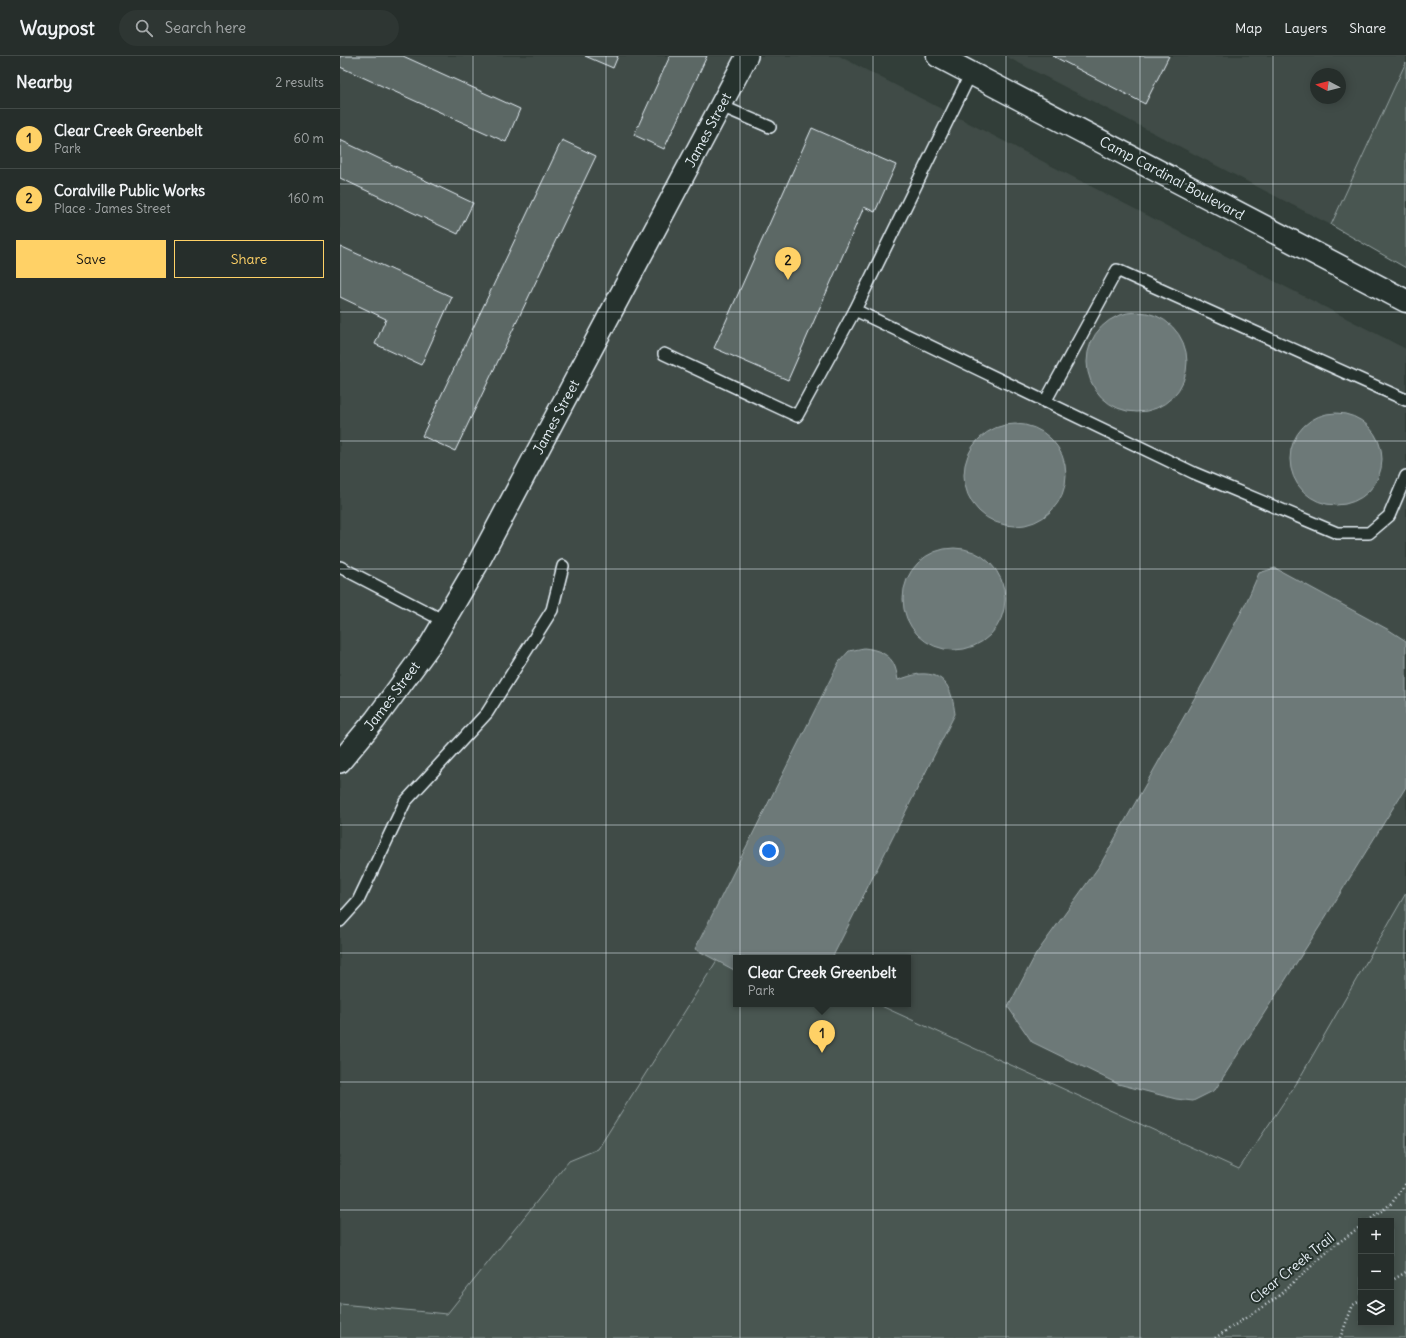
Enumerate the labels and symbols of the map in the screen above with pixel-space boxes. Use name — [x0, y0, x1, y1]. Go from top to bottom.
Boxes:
north arrow — [1310, 68, 1346, 104]
street label: James Street — [681, 89, 735, 170]
street label: Camp Cardinal Boulevard — [1096, 132, 1248, 224]
pin: 2 — [775, 247, 801, 280]
street label: James Street — [529, 376, 583, 457]
street label: James Street — [360, 658, 424, 734]
your location — [759, 841, 779, 861]
pin: 1 — [809, 1020, 835, 1053]
street label: Clear Creek Trail — [1246, 1229, 1338, 1307]

